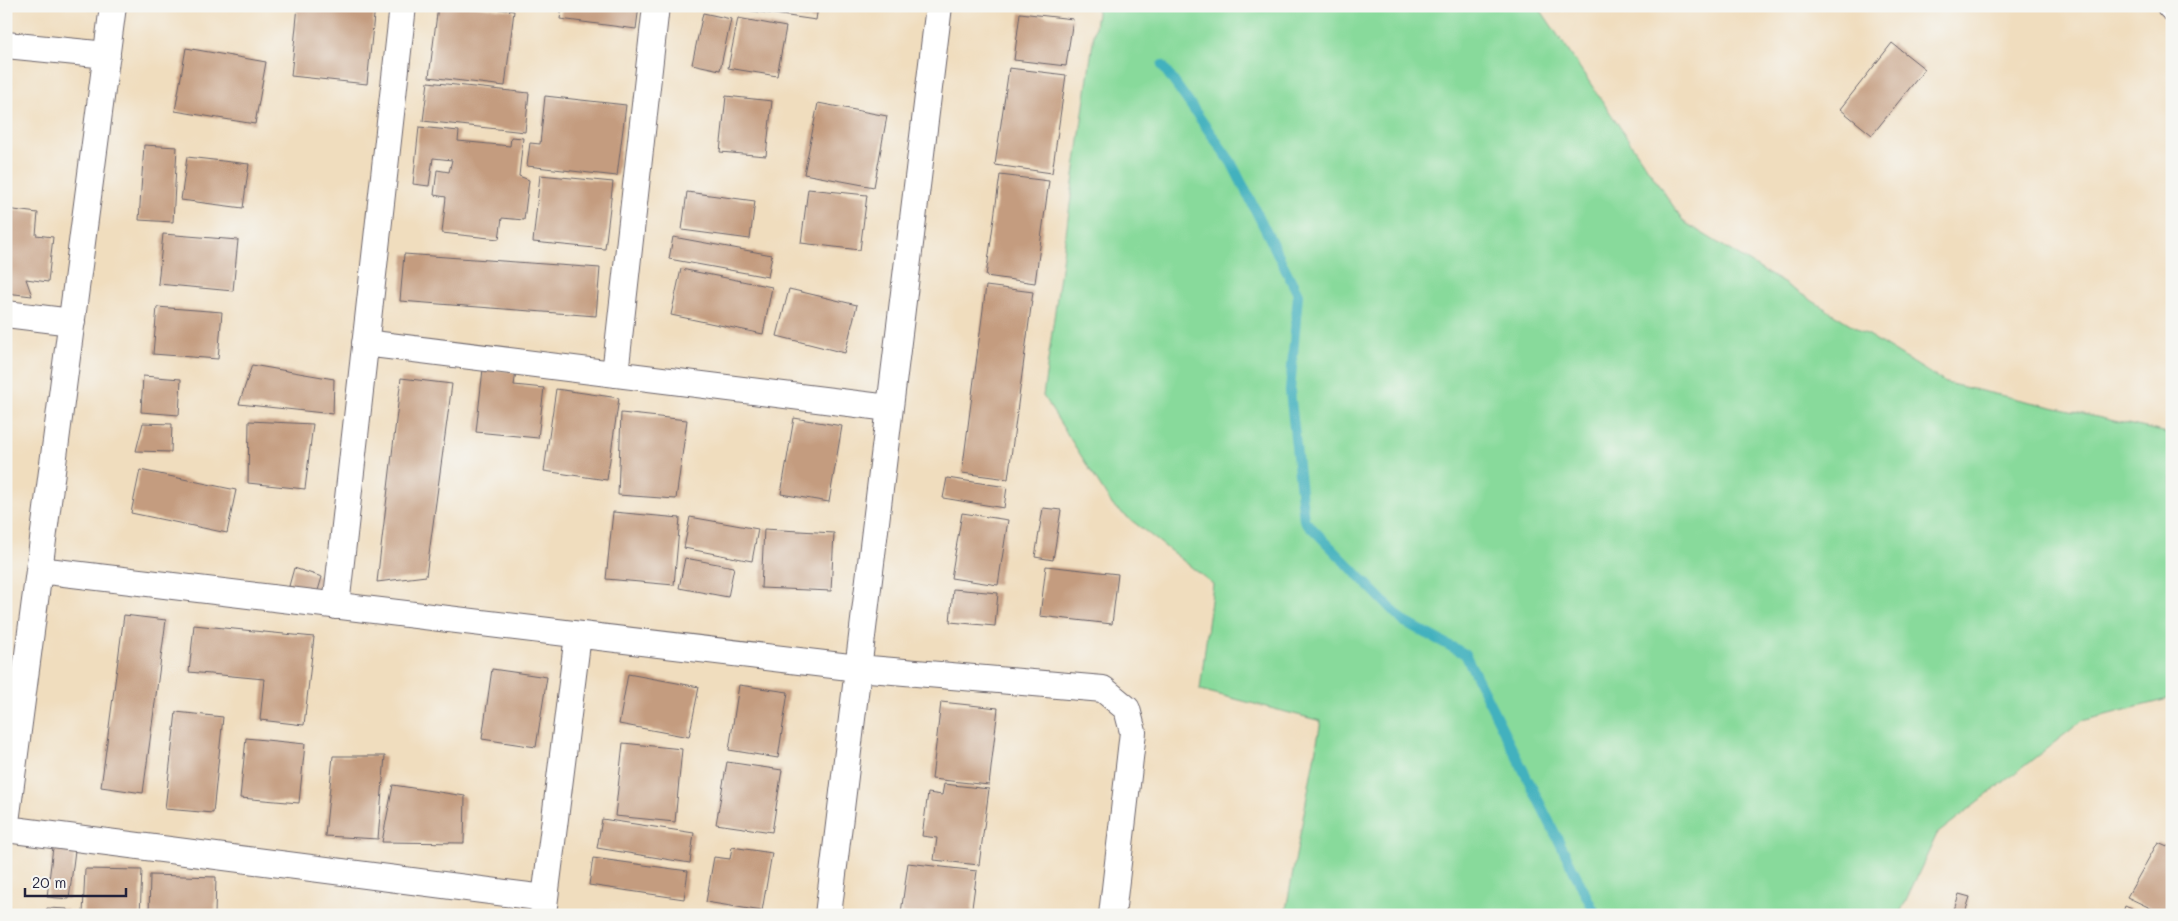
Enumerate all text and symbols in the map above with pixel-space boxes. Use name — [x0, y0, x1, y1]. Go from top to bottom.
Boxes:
scale bar — [25, 866, 126, 898]
text: 20 m — [32, 872, 66, 892]

